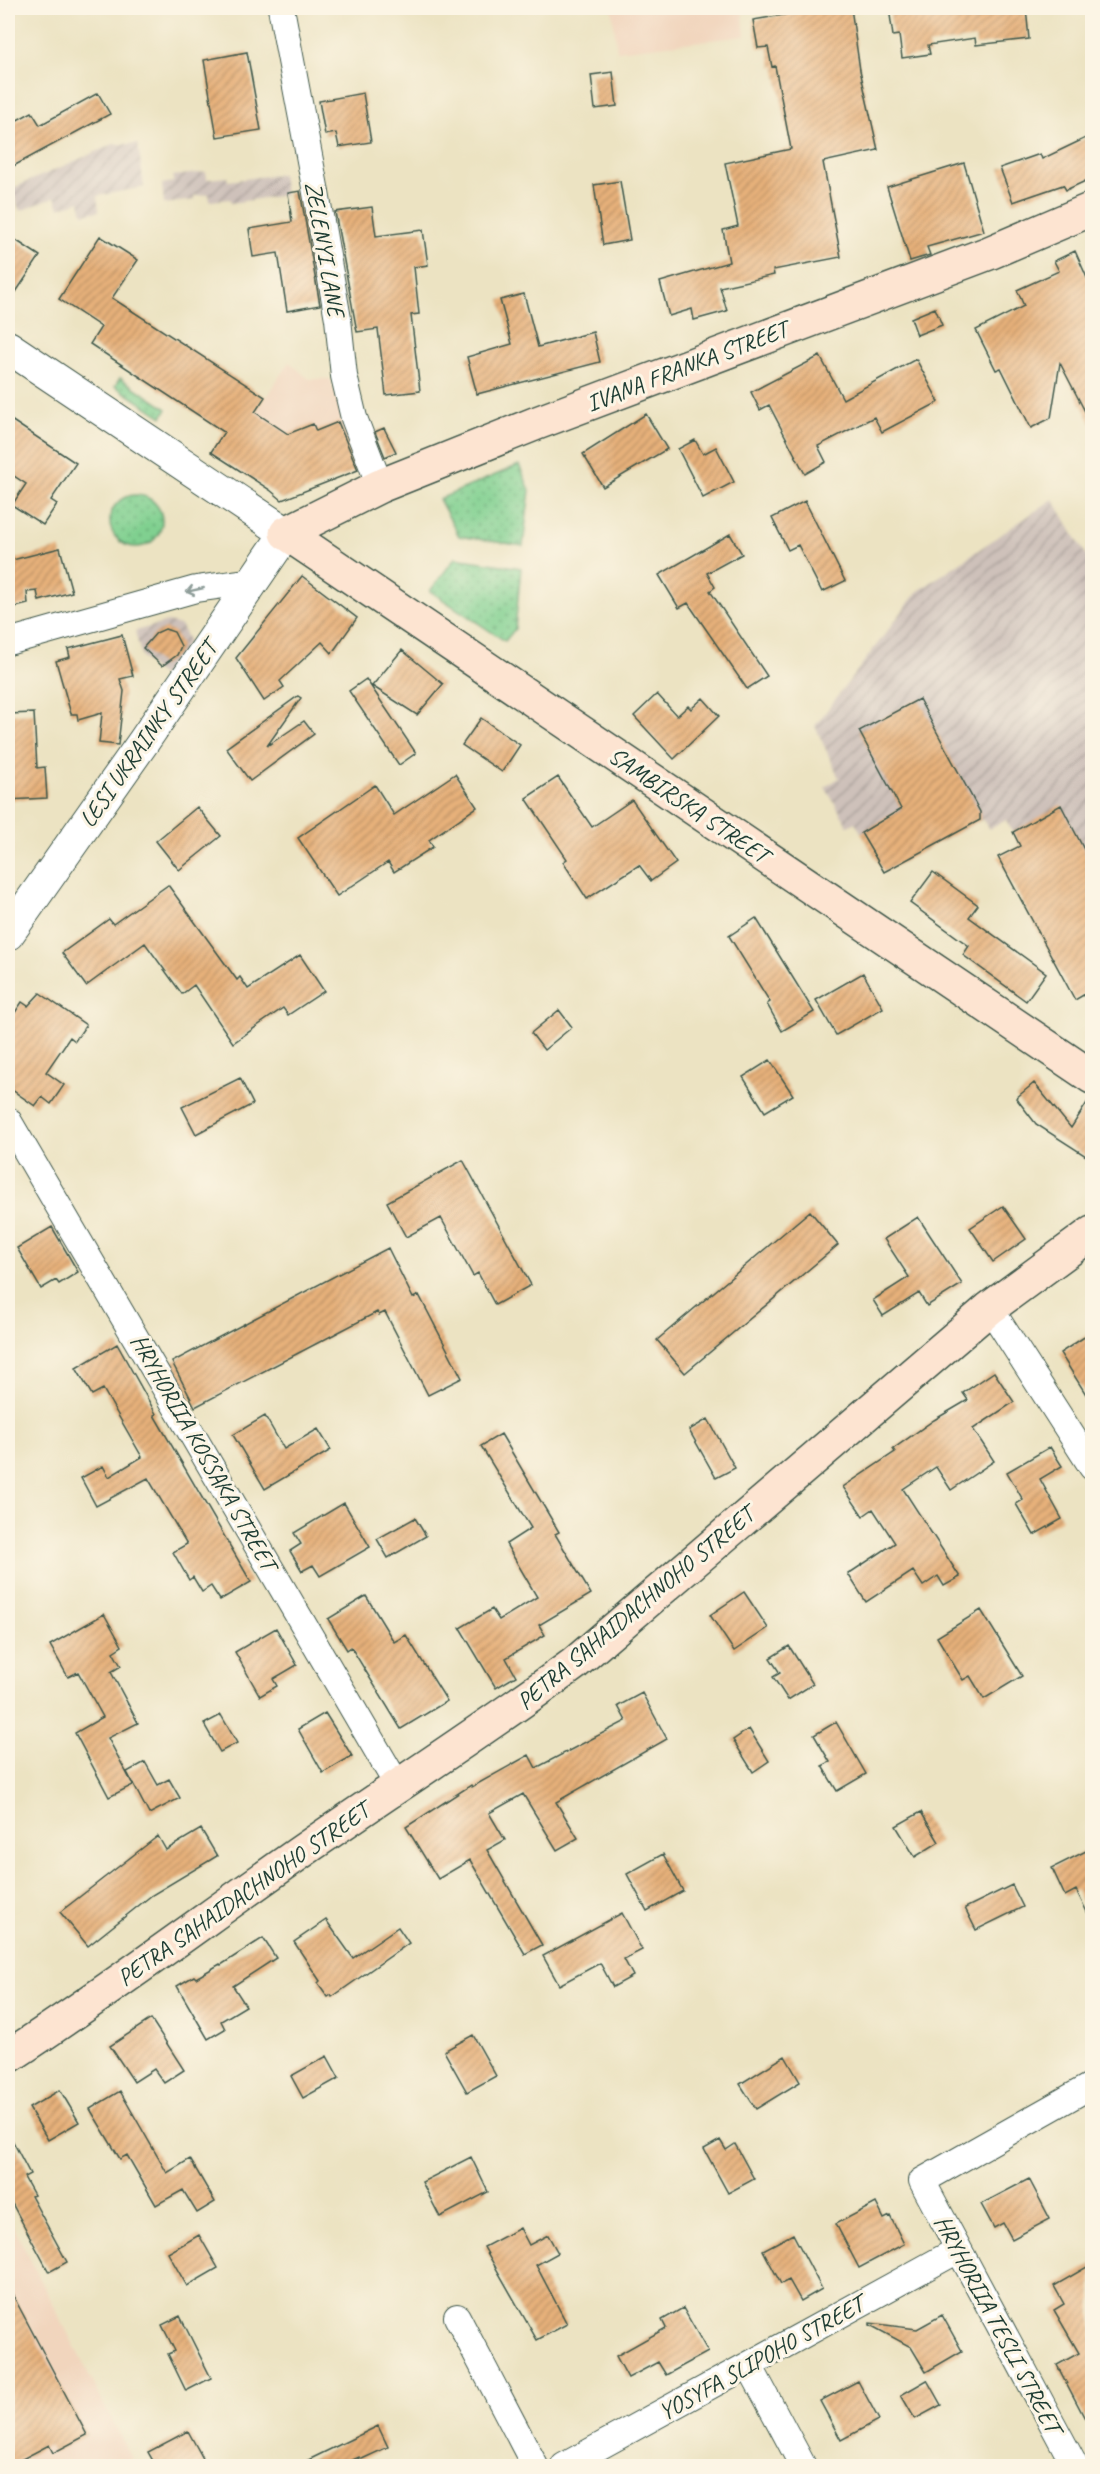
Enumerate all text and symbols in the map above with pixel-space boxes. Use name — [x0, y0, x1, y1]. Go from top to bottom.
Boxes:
street label: ZELENYI LANE — [298, 179, 352, 322]
street label: IVANA FRANKA STREET — [582, 312, 797, 418]
one-way arrow — [186, 584, 205, 596]
street label: LESI UKRAINKY STREET — [72, 630, 227, 833]
street label: SAMBIRSKA STREET — [603, 740, 779, 872]
street label: HRYHORIIA KOSSAKA STREET — [124, 1329, 286, 1580]
street label: PETRA SAHAIDACHNOHO STREET — [510, 1496, 764, 1716]
street label: PETRA SAHAIDACHNOHO STREET — [111, 1792, 380, 1992]
street label: HRYHORIIA TESLI STREET — [928, 2210, 1071, 2443]
street label: YOSYFA SLIPOHO STREET — [653, 2286, 874, 2427]

